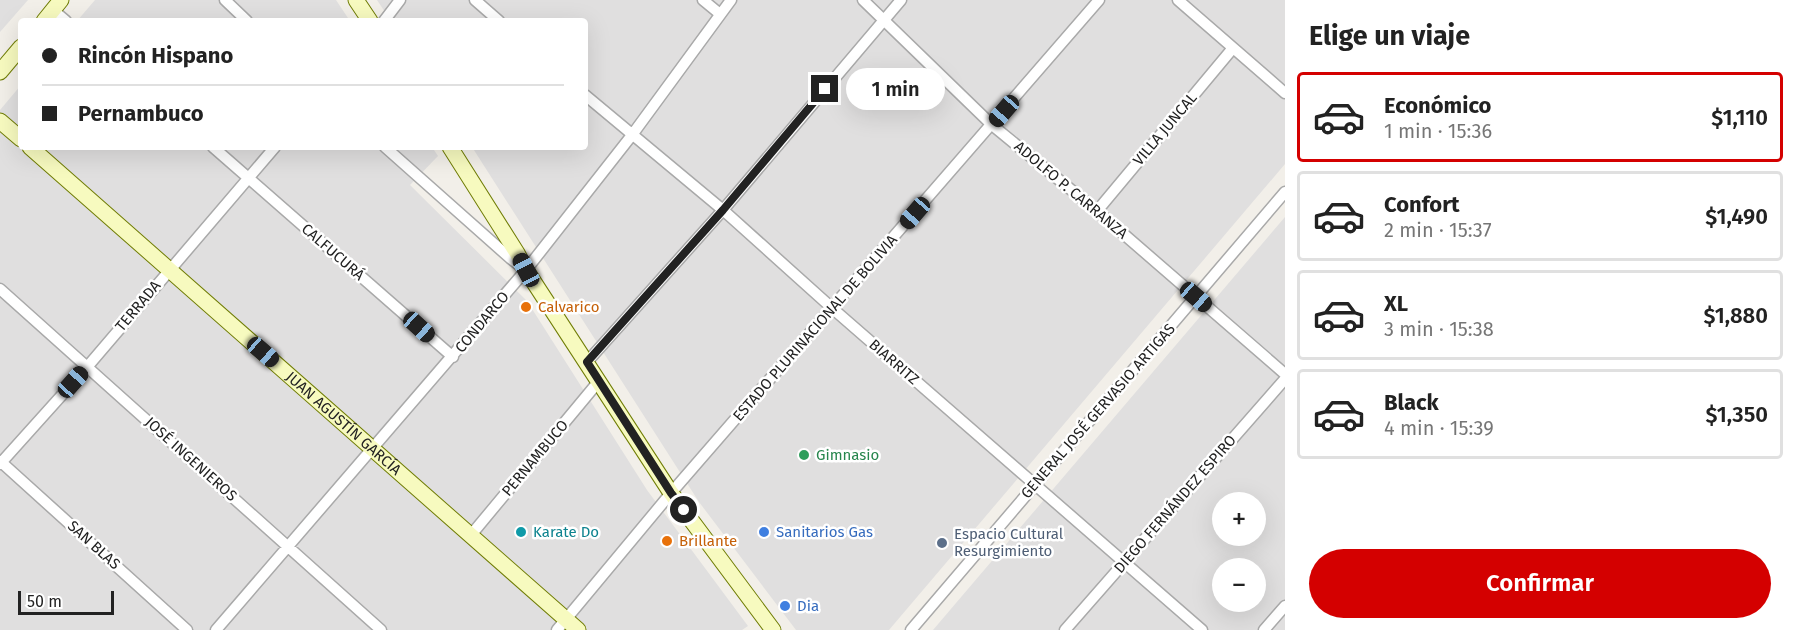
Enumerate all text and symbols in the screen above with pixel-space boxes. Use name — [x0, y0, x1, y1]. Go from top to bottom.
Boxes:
text: Elige un viaje — [1309, 20, 1470, 52]
text: Rincón Hispano — [78, 42, 233, 69]
callout: 1 min — [846, 68, 945, 110]
route end — [811, 75, 838, 102]
text: 1 min — [871, 77, 920, 101]
street label: VILLA JUNCAL — [1129, 89, 1201, 169]
icon: car — [1312, 90, 1366, 144]
car — [985, 92, 1023, 130]
text: Económico — [1384, 92, 1491, 119]
text: Pernambuco — [78, 100, 204, 127]
text: $1,110 — [1711, 104, 1768, 131]
text: 1 min · 15:36 — [1384, 119, 1492, 143]
street label: ADOLFO P. CARRANZA — [1011, 137, 1132, 243]
icon: car — [1312, 189, 1366, 243]
text: Confort — [1384, 191, 1460, 218]
car — [896, 194, 934, 232]
text: $1,490 — [1705, 203, 1768, 230]
text: 2 min · 15:37 — [1384, 218, 1492, 242]
street label: CALFUCURÁ — [298, 220, 368, 285]
street label: ESTADO PLURINACIONAL DE BOLIVIA — [729, 231, 901, 425]
car — [510, 250, 542, 290]
street label: TERRADA — [112, 277, 165, 335]
car — [1177, 278, 1215, 316]
street label: CONDARCO — [451, 288, 513, 356]
icon: car — [1312, 288, 1366, 342]
text: XL — [1384, 290, 1408, 317]
place label: Calvarico — [538, 298, 599, 316]
marker: Calvarico — [519, 300, 533, 314]
text: $1,880 — [1703, 302, 1768, 329]
car — [400, 308, 438, 346]
text: 3 min · 15:38 — [1384, 317, 1494, 341]
street label: GENERAL JOSÉ GERVASIO ARTIGAS — [1017, 320, 1179, 502]
car — [244, 333, 282, 371]
street label: BIARRITZ — [865, 336, 923, 389]
car — [54, 363, 92, 401]
street label: JUAN AGUSTÍN GARCÍA — [282, 368, 405, 479]
icon: car — [1312, 387, 1366, 441]
text: Black — [1384, 389, 1439, 416]
text: $1,350 — [1705, 401, 1768, 428]
street label: JOSÉ INGENIEROS — [141, 413, 241, 505]
street label: PERNAMBUCO — [498, 416, 572, 500]
text: 4 min · 15:39 — [1384, 416, 1494, 440]
street label: DIEGO FERNÁNDEZ ESPIRO — [1110, 431, 1240, 577]
place label: Gimnasio — [816, 446, 879, 464]
marker: Gimnasio — [797, 448, 811, 462]
map controls — [1212, 492, 1266, 612]
button: + — [1212, 492, 1266, 546]
route start — [670, 496, 697, 523]
street label: SAN BLAS — [64, 517, 124, 573]
place label: Karate Do — [533, 523, 599, 541]
place label: Sanitarios Gas — [776, 523, 873, 541]
marker: Karate Do — [514, 525, 528, 539]
marker: Sanitarios Gas — [757, 525, 771, 539]
place label: Espacio Cultural Resurgimiento — [954, 525, 1064, 560]
place label: Brillante — [679, 532, 737, 550]
marker: Brillante — [660, 534, 674, 548]
marker: Espacio Cultural Resurgimiento — [935, 536, 949, 550]
button: Confirmar — [1309, 549, 1771, 618]
button: − — [1212, 558, 1266, 612]
scale bar — [18, 588, 114, 616]
text: 50 m — [27, 592, 62, 611]
place label: Dia — [797, 597, 819, 615]
marker: Dia — [778, 599, 792, 613]

